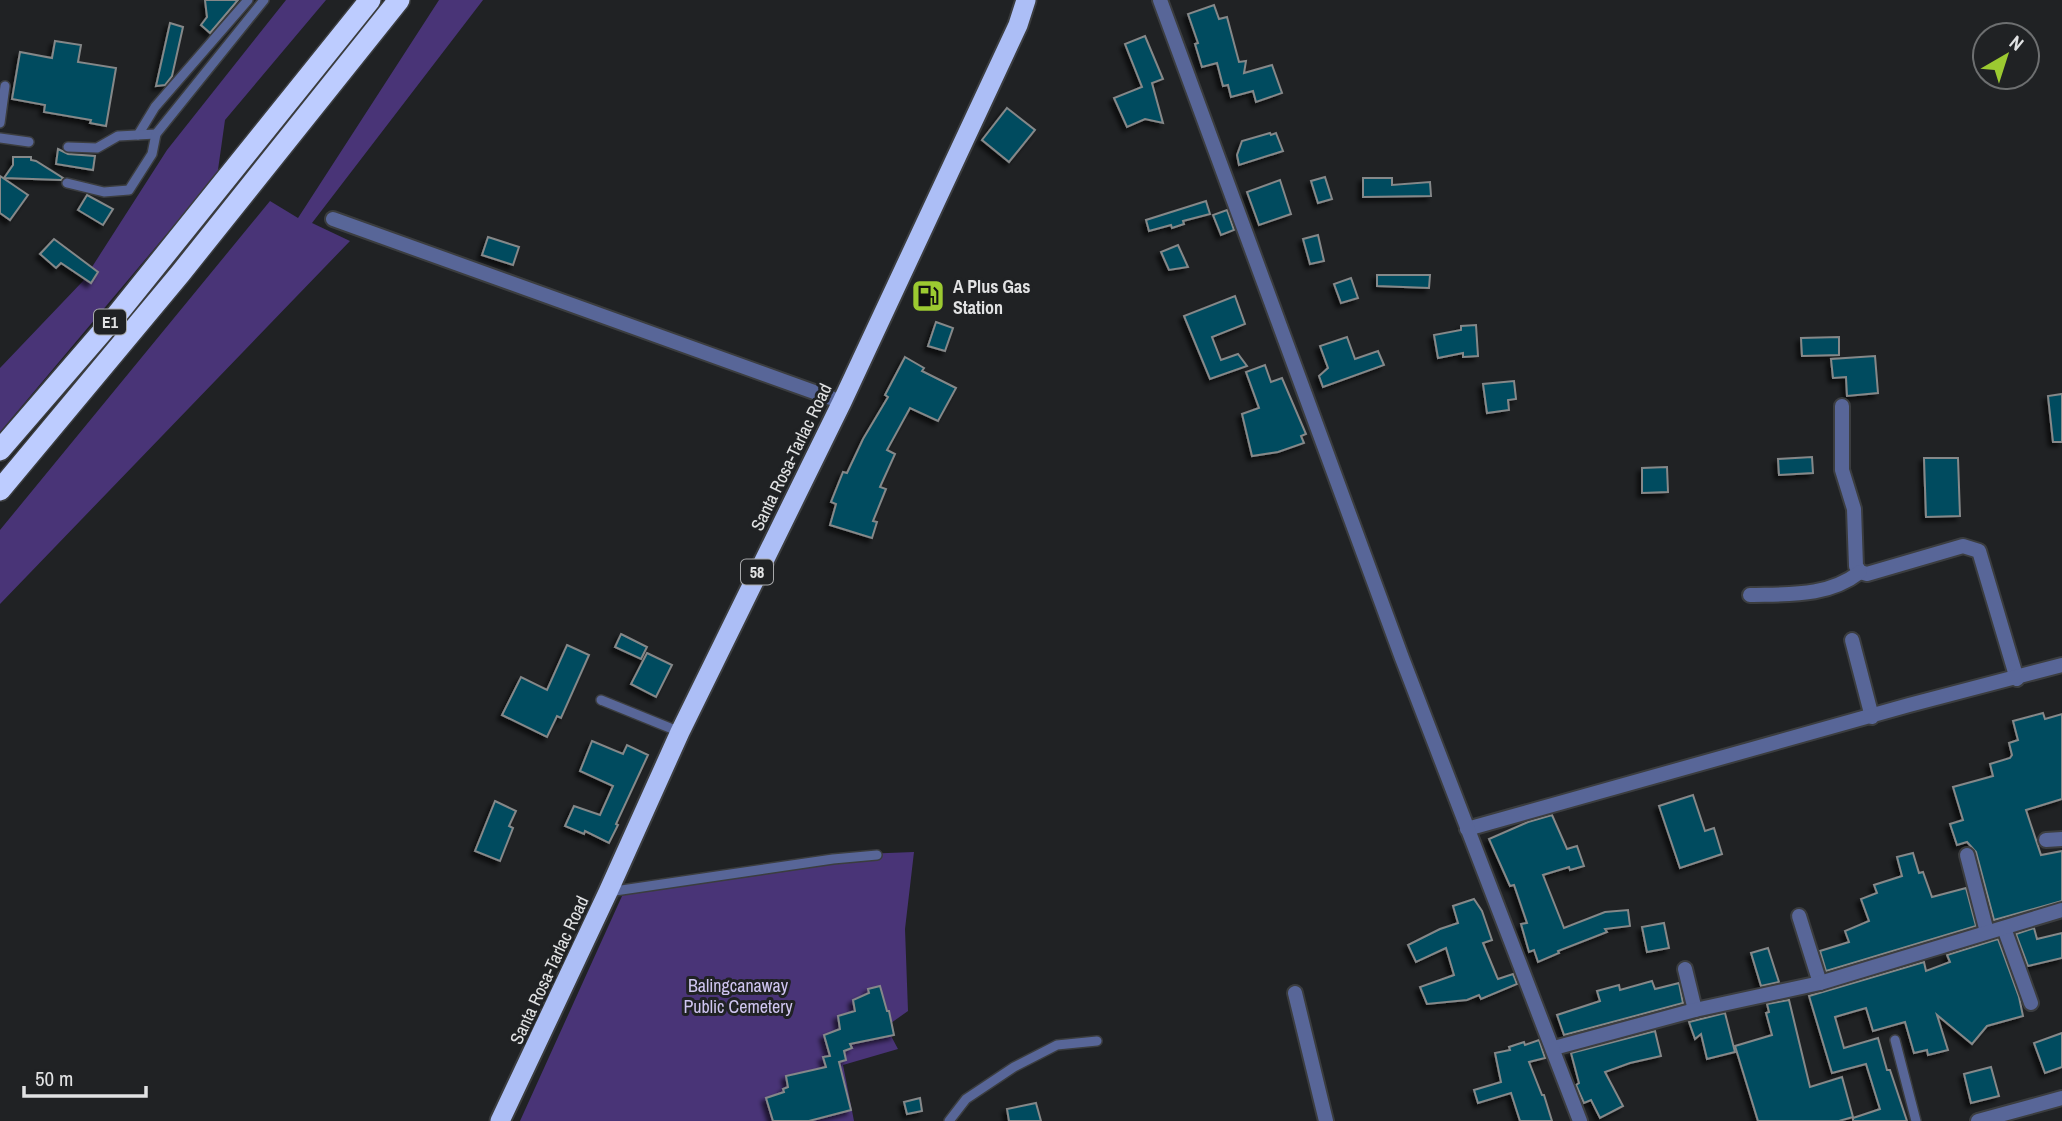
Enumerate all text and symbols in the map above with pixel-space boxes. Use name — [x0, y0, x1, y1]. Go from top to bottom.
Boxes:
north arrow — [1971, 21, 2041, 91]
text: N — [2004, 29, 2029, 56]
place label: A Plus Gas Station — [953, 274, 1030, 320]
fuel station icon: A Plus Gas Station — [909, 277, 947, 315]
road number: E1 — [94, 310, 126, 334]
street label: Santa Rosa-Tarlac Road — [744, 379, 838, 535]
road number: 58 — [741, 559, 773, 584]
street label: Santa Rosa-Tarlac Road — [504, 892, 594, 1048]
park label: Balingcanaway Public Cemetery — [683, 973, 793, 1019]
scale bar — [24, 1054, 147, 1098]
text: 50 m — [35, 1064, 73, 1093]

